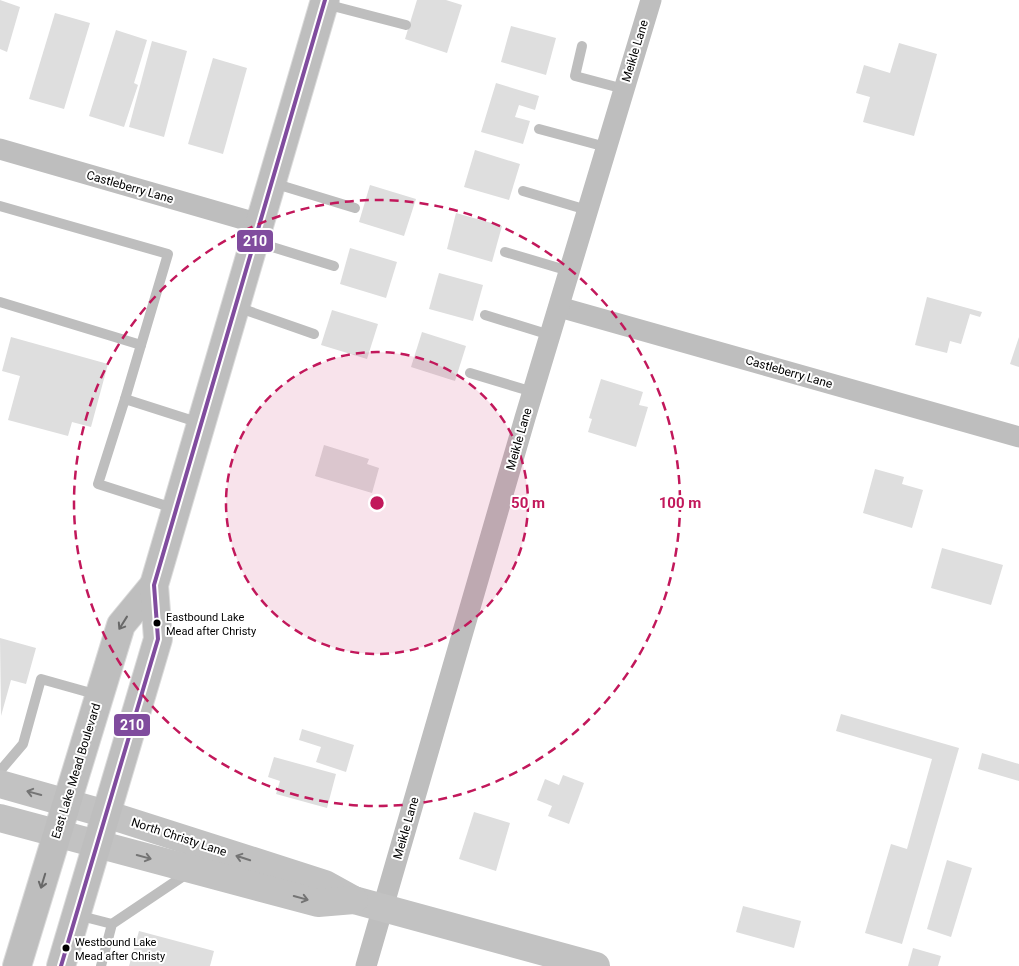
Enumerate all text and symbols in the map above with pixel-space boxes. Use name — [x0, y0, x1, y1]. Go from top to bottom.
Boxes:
street label: Meikle Lane — [619, 18, 651, 84]
street label: Castleberry Lane — [85, 168, 175, 206]
line badge: 210 — [236, 229, 274, 253]
text: 210 — [243, 233, 267, 249]
street label: Castleberry Lane — [744, 353, 834, 391]
street label: Meikle Lane — [503, 406, 535, 472]
centre of rings — [368, 494, 386, 512]
text: 50 m — [511, 494, 545, 512]
text: 100 m — [659, 494, 701, 512]
place label: Eastbound Lake Mead after Christy — [166, 611, 257, 638]
one-way arrow — [118, 616, 128, 630]
marker: Eastbound Lake Mead after Christy — [152, 618, 162, 628]
street label: East Lake Mead Boulevard — [49, 702, 103, 840]
line badge: 210 — [113, 713, 151, 737]
text: 210 — [120, 717, 144, 733]
one-way arrow — [26, 788, 42, 798]
street label: Meikle Lane — [390, 795, 422, 861]
street label: North Christy Lane — [130, 815, 228, 859]
one-way arrow — [135, 853, 151, 862]
one-way arrow — [236, 853, 252, 862]
one-way arrow — [38, 872, 48, 888]
one-way arrow — [293, 894, 309, 904]
place label: Westbound Lake Mead after Christy — [75, 936, 166, 963]
marker: Westbound Lake Mead after Christy — [61, 943, 71, 953]

